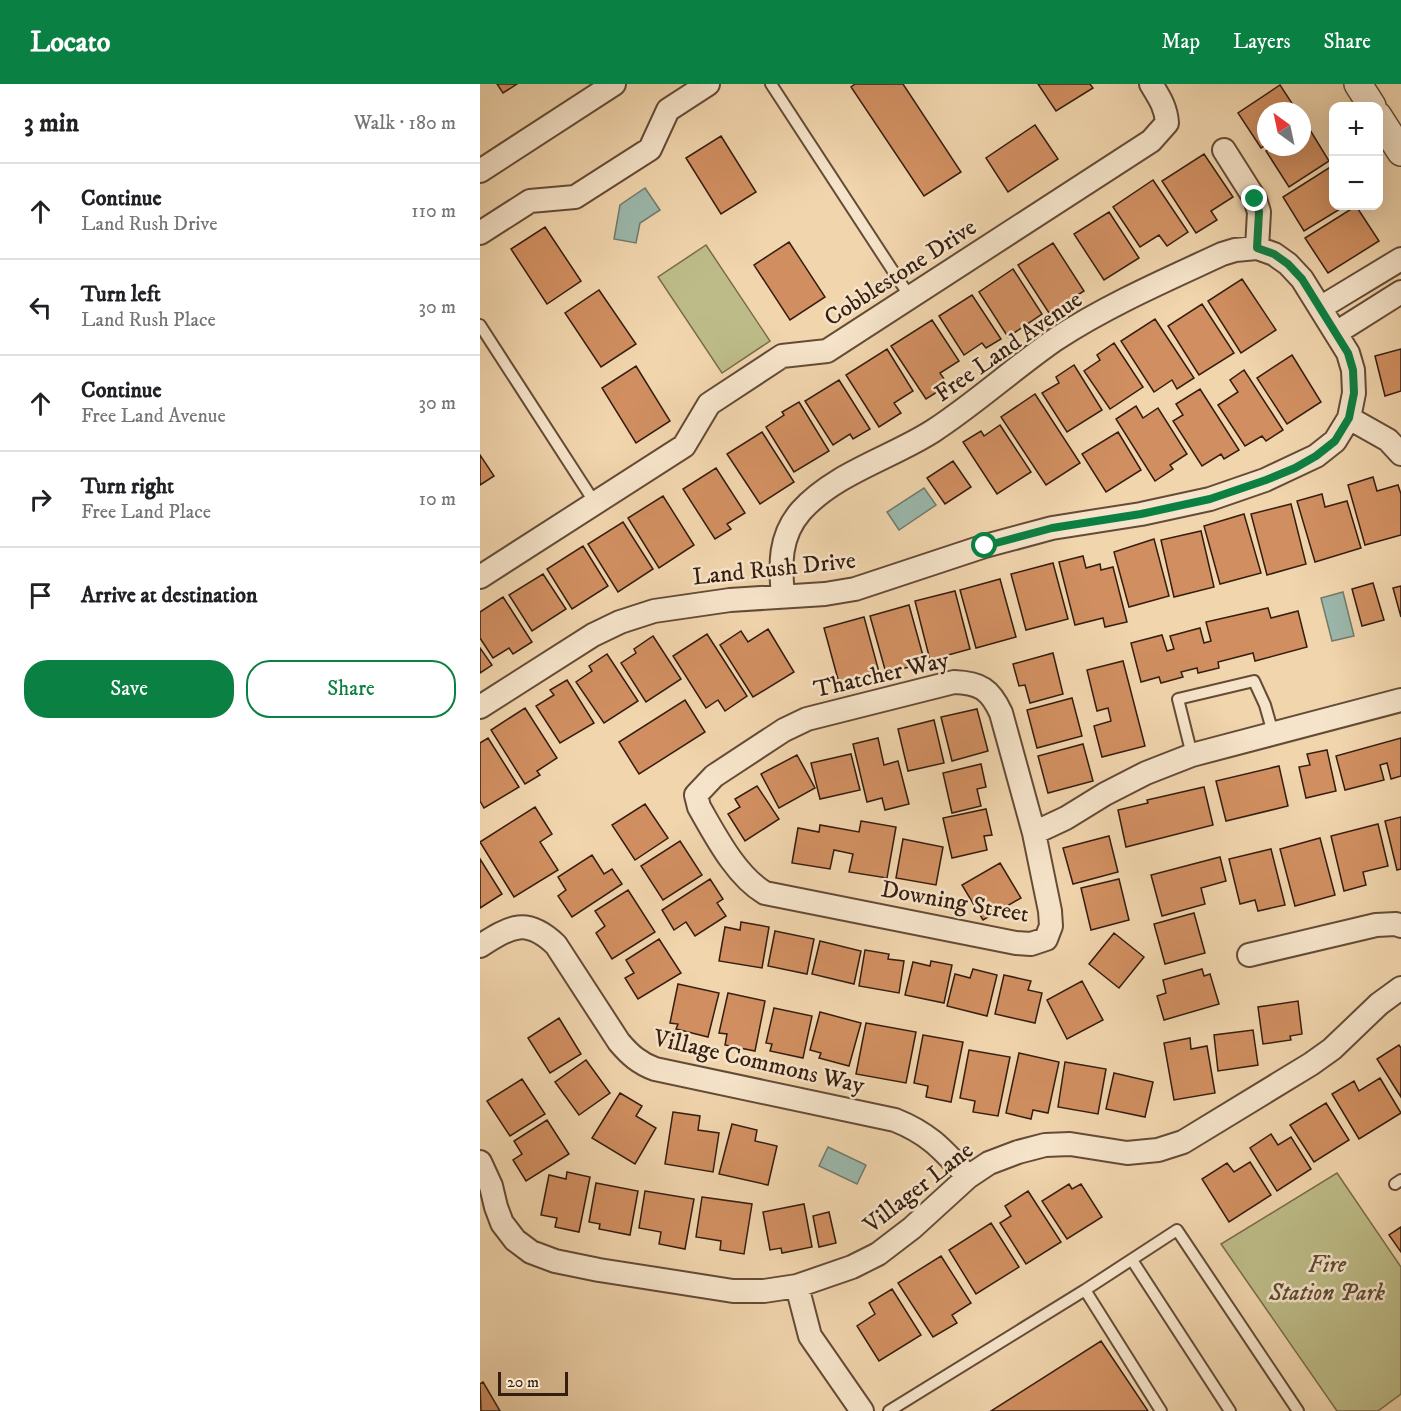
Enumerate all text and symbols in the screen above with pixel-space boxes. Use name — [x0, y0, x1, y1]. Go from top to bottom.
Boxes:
text: Locato — [30, 25, 110, 60]
text: Map — [1161, 29, 1200, 55]
text: Layers — [1233, 29, 1291, 55]
text: Share — [1324, 29, 1371, 55]
north arrow — [1257, 102, 1311, 156]
map controls — [1329, 102, 1383, 210]
button: + — [1329, 102, 1383, 156]
text: 3 min — [24, 107, 79, 140]
text: Walk · 180 m — [354, 111, 456, 136]
button: − — [1329, 156, 1383, 210]
text: Continue — [81, 185, 162, 212]
route end — [1241, 185, 1267, 211]
icon: ahead — [24, 195, 57, 228]
text: 110 m — [411, 199, 456, 224]
text: Land Rush Drive — [81, 212, 218, 237]
street label: Cobblestone Drive — [819, 212, 982, 333]
text: Turn left — [81, 281, 161, 308]
street label: Free Land Avenue — [929, 285, 1088, 409]
icon: left — [24, 291, 57, 324]
text: 30 m — [418, 295, 456, 320]
text: Land Rush Place — [81, 308, 216, 333]
text: Continue — [81, 377, 162, 404]
icon: ahead — [24, 387, 57, 420]
text: 30 m — [418, 391, 456, 416]
text: Free Land Avenue — [81, 404, 226, 429]
text: Turn right — [81, 473, 174, 500]
icon: right — [24, 483, 57, 516]
text: 10 m — [419, 487, 456, 512]
text: Free Land Place — [81, 500, 211, 525]
route start — [971, 532, 997, 558]
street label: Land Rush Drive — [691, 546, 857, 592]
icon: arrive — [24, 579, 57, 612]
text: Arrive at destination — [81, 582, 258, 609]
street label: Thatcher Way — [811, 645, 952, 705]
button: Save — [24, 660, 234, 718]
button: Share — [246, 660, 456, 718]
street label: Downing Street — [878, 874, 1031, 930]
street label: Village Commons Way — [649, 1023, 868, 1101]
street label: Villager Lane — [857, 1135, 980, 1241]
park label: Fire Station Park — [1268, 1250, 1385, 1308]
scale bar — [498, 1369, 568, 1396]
text: 20 m — [507, 1372, 539, 1392]

